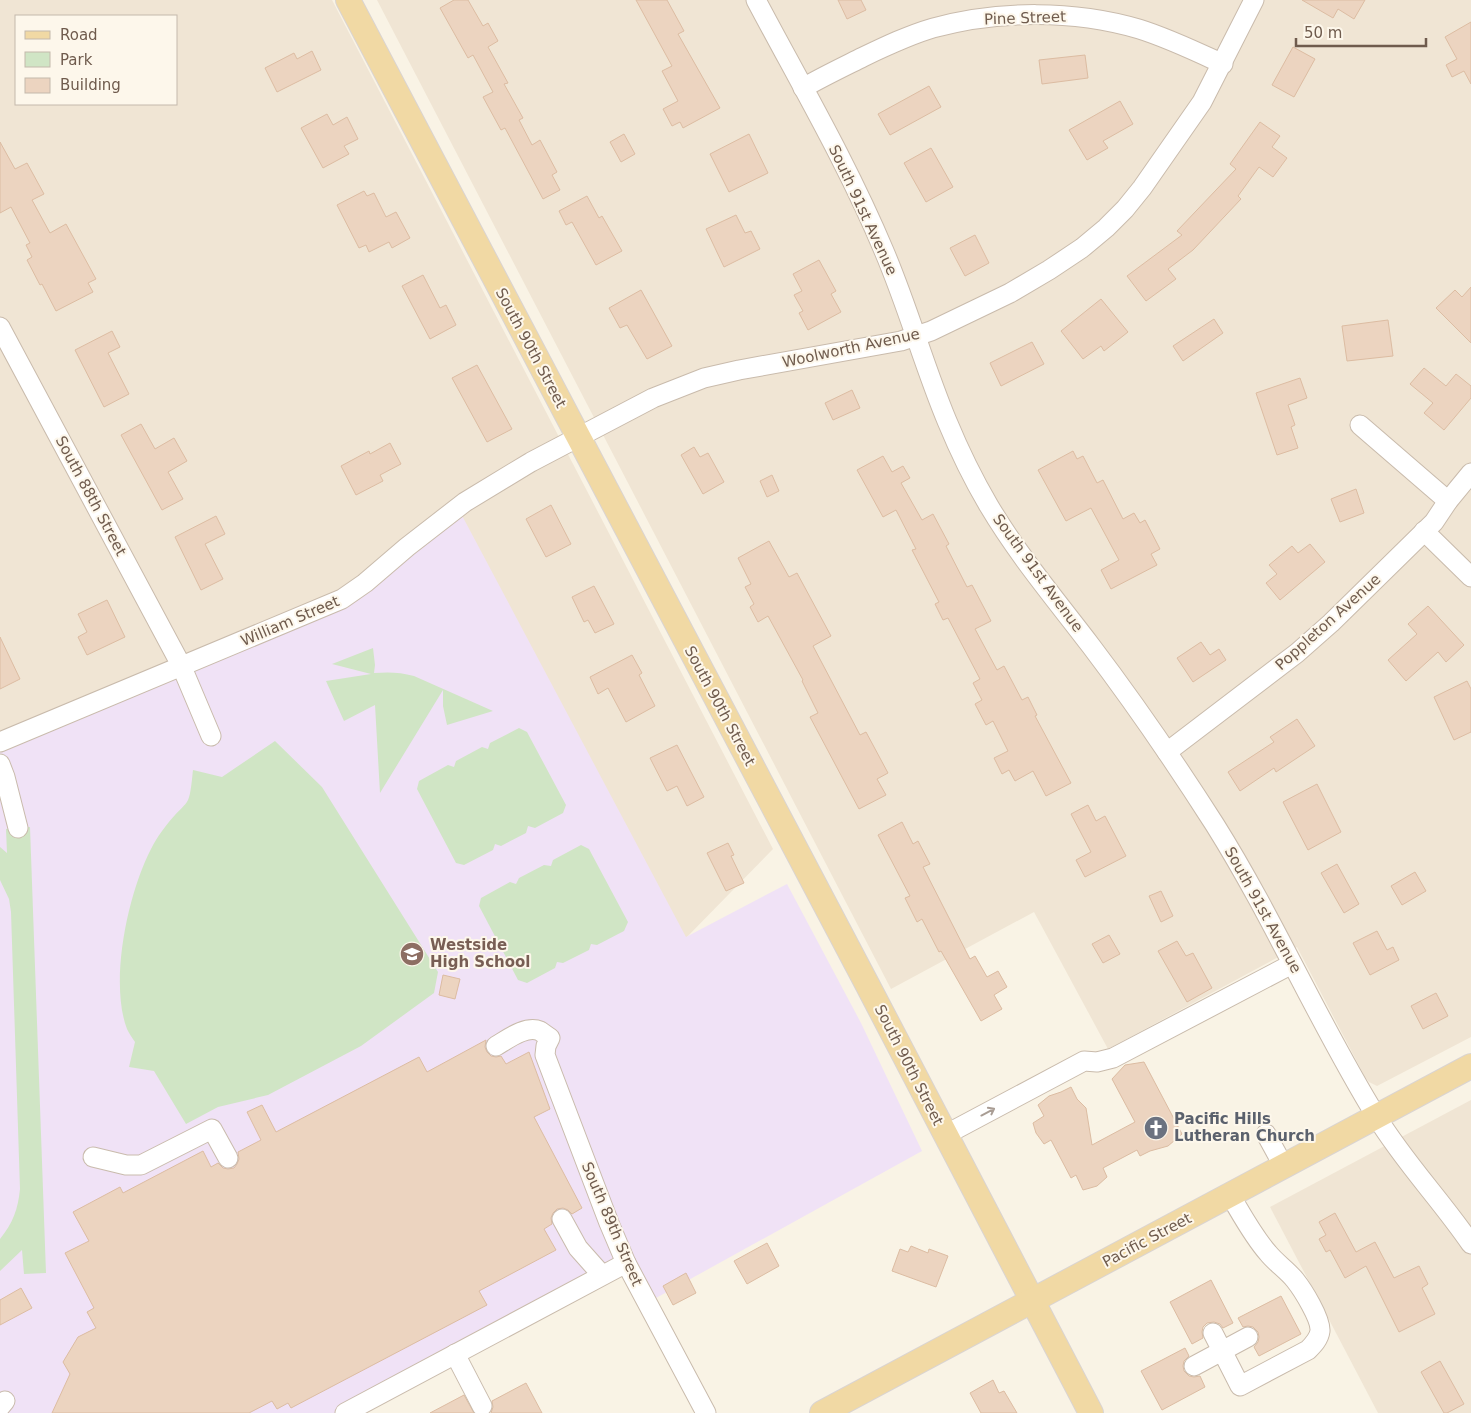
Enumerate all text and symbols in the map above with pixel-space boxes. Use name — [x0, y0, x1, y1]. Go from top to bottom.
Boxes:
street label: Pine Street — [984, 8, 1066, 28]
legend — [15, 15, 178, 105]
scale bar — [1296, 15, 1426, 47]
text: 50 m — [1304, 24, 1342, 42]
text: Road — [60, 26, 98, 44]
text: Park — [60, 51, 93, 69]
text: Building — [60, 76, 121, 94]
street label: South 91st Avenue — [825, 142, 901, 278]
street label: South 90th Street — [492, 285, 570, 411]
street label: Woolworth Avenue — [781, 325, 921, 371]
street label: South 88th Street — [52, 433, 130, 559]
street label: South 91st Avenue — [989, 510, 1087, 636]
street label: Poppleton Avenue — [1272, 570, 1384, 674]
street label: William Street — [238, 592, 342, 650]
street label: South 90th Street — [681, 643, 759, 769]
street label: South 91st Avenue — [1221, 844, 1305, 976]
place label: Westside High School — [430, 936, 530, 971]
school or university icon: Westside High School — [399, 941, 425, 967]
street label: South 90th Street — [871, 1002, 947, 1129]
one-way arrow — [980, 1107, 995, 1116]
place label: Pacific Hills Lutheran Church — [1174, 1110, 1315, 1145]
church icon: Pacific Hills Lutheran Church — [1143, 1115, 1169, 1141]
street label: South 89th Street — [578, 1159, 646, 1289]
street label: Pacific Street — [1099, 1209, 1195, 1271]

